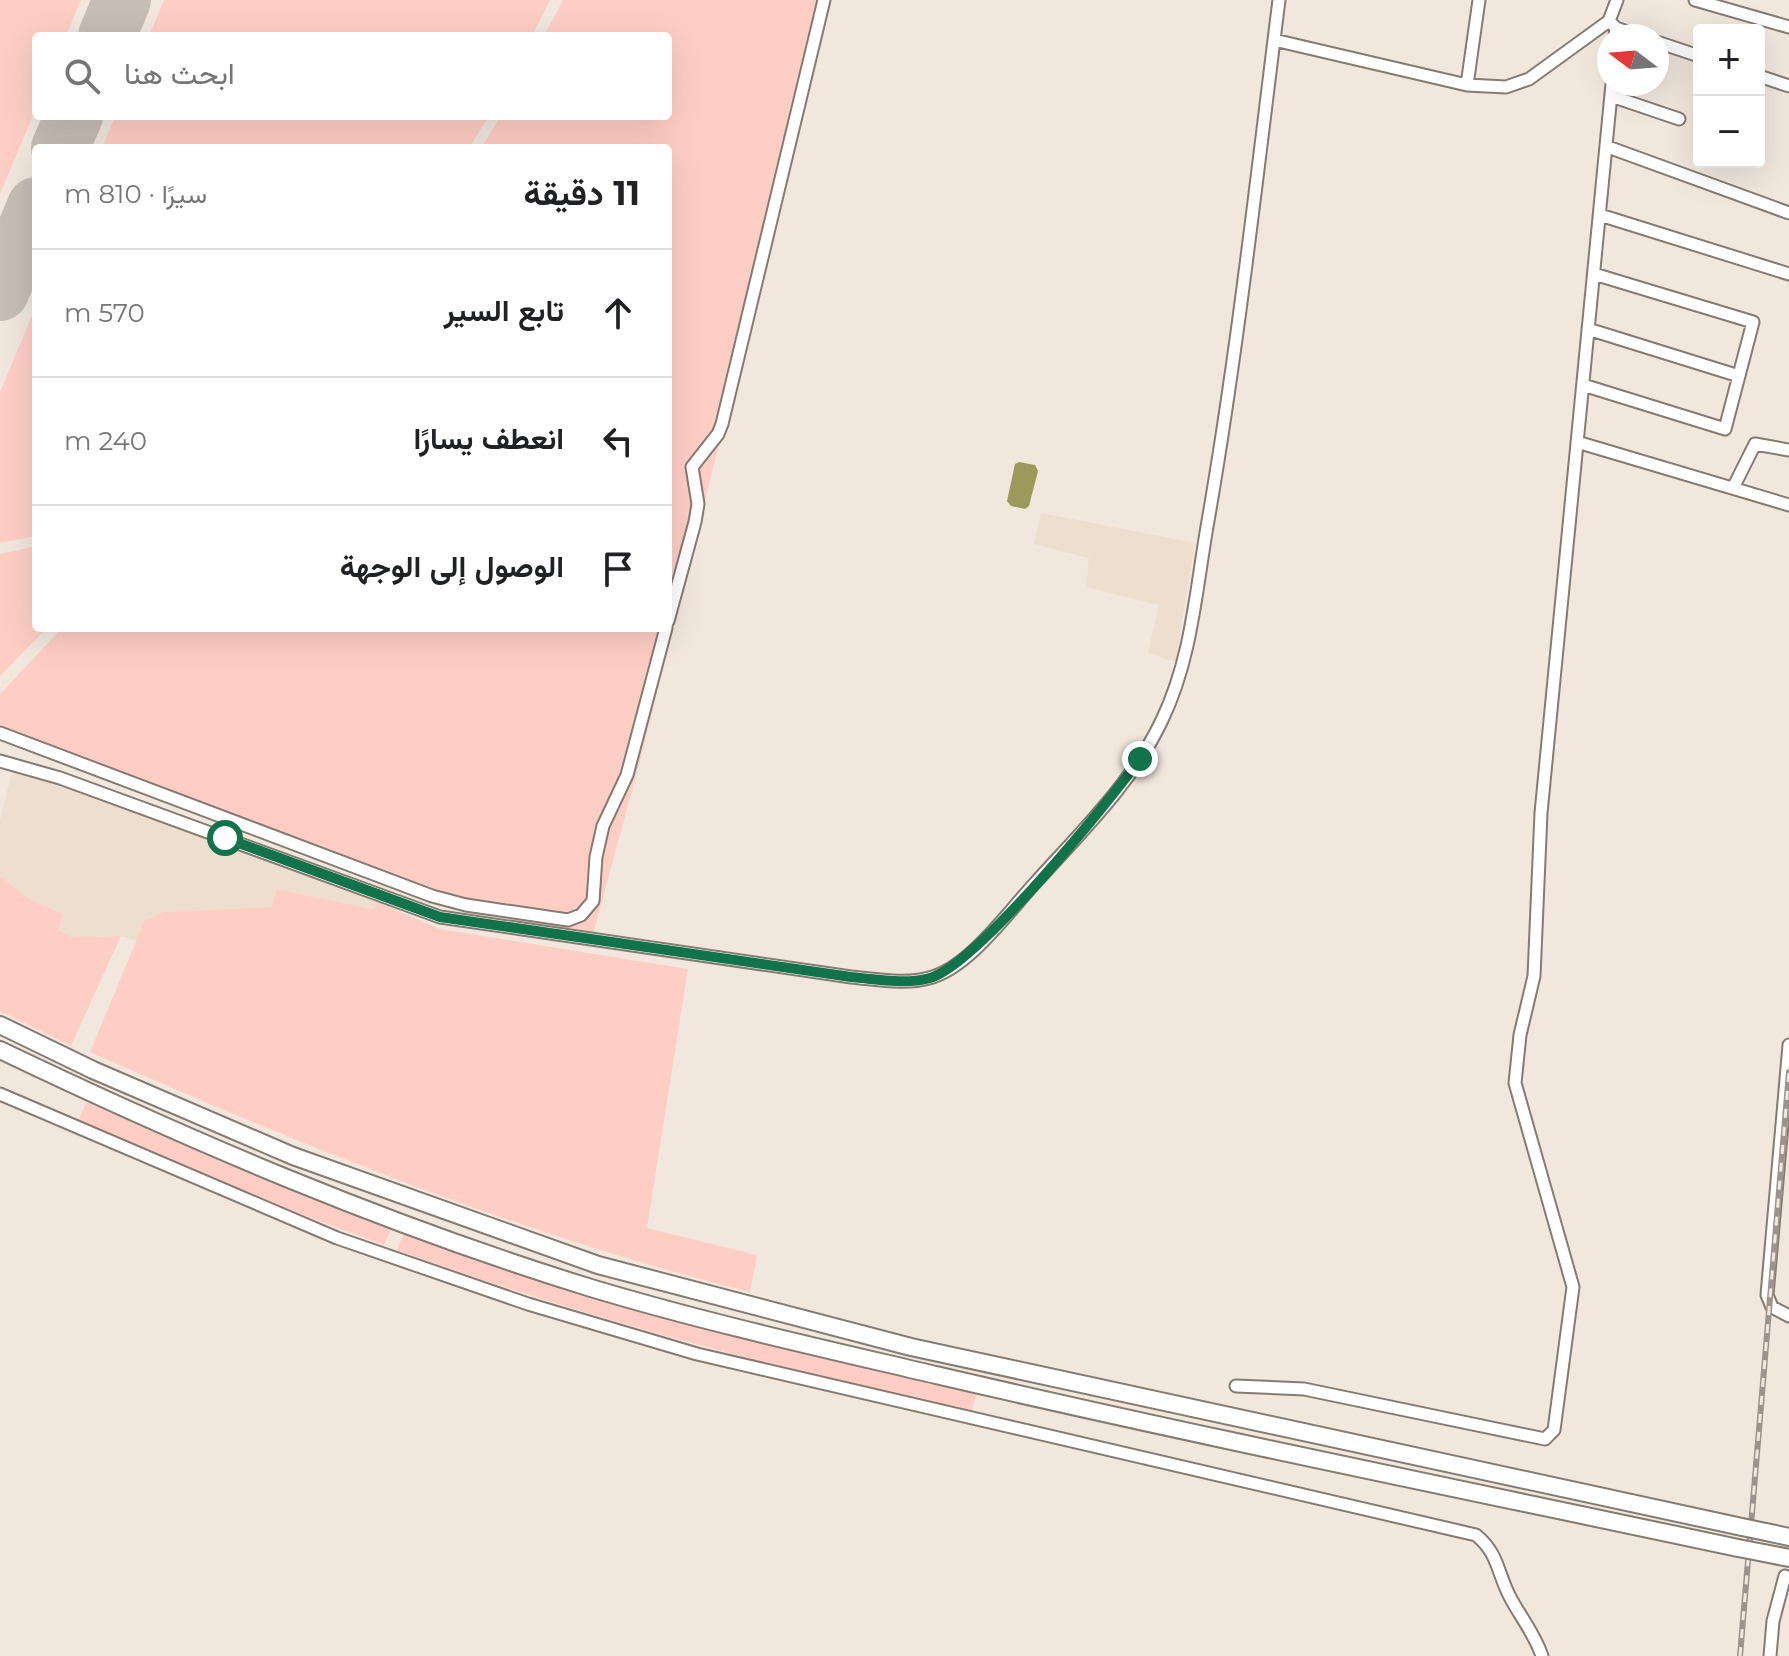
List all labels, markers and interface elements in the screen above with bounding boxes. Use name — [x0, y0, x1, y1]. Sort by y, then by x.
north arrow — [1597, 24, 1669, 96]
map controls — [1693, 24, 1765, 168]
button: + — [1693, 24, 1765, 96]
search box — [32, 32, 672, 120]
icon: search — [60, 54, 104, 98]
text: ابحث هنا — [124, 55, 235, 92]
button: − — [1693, 96, 1765, 168]
text: 11 دقيقة — [524, 172, 640, 214]
text: سيرًا · 810 m — [64, 178, 207, 210]
icon: ahead — [596, 291, 640, 335]
text: تابع السير — [444, 292, 564, 329]
text: 570 m — [64, 297, 145, 329]
icon: left — [596, 419, 640, 463]
text: انعطف يسارًا — [414, 420, 564, 457]
text: 240 m — [64, 425, 147, 457]
icon: arrive — [596, 547, 640, 591]
text: الوصول إلى الوجهة — [340, 548, 564, 585]
route end — [1122, 741, 1158, 777]
route start — [207, 820, 243, 856]

